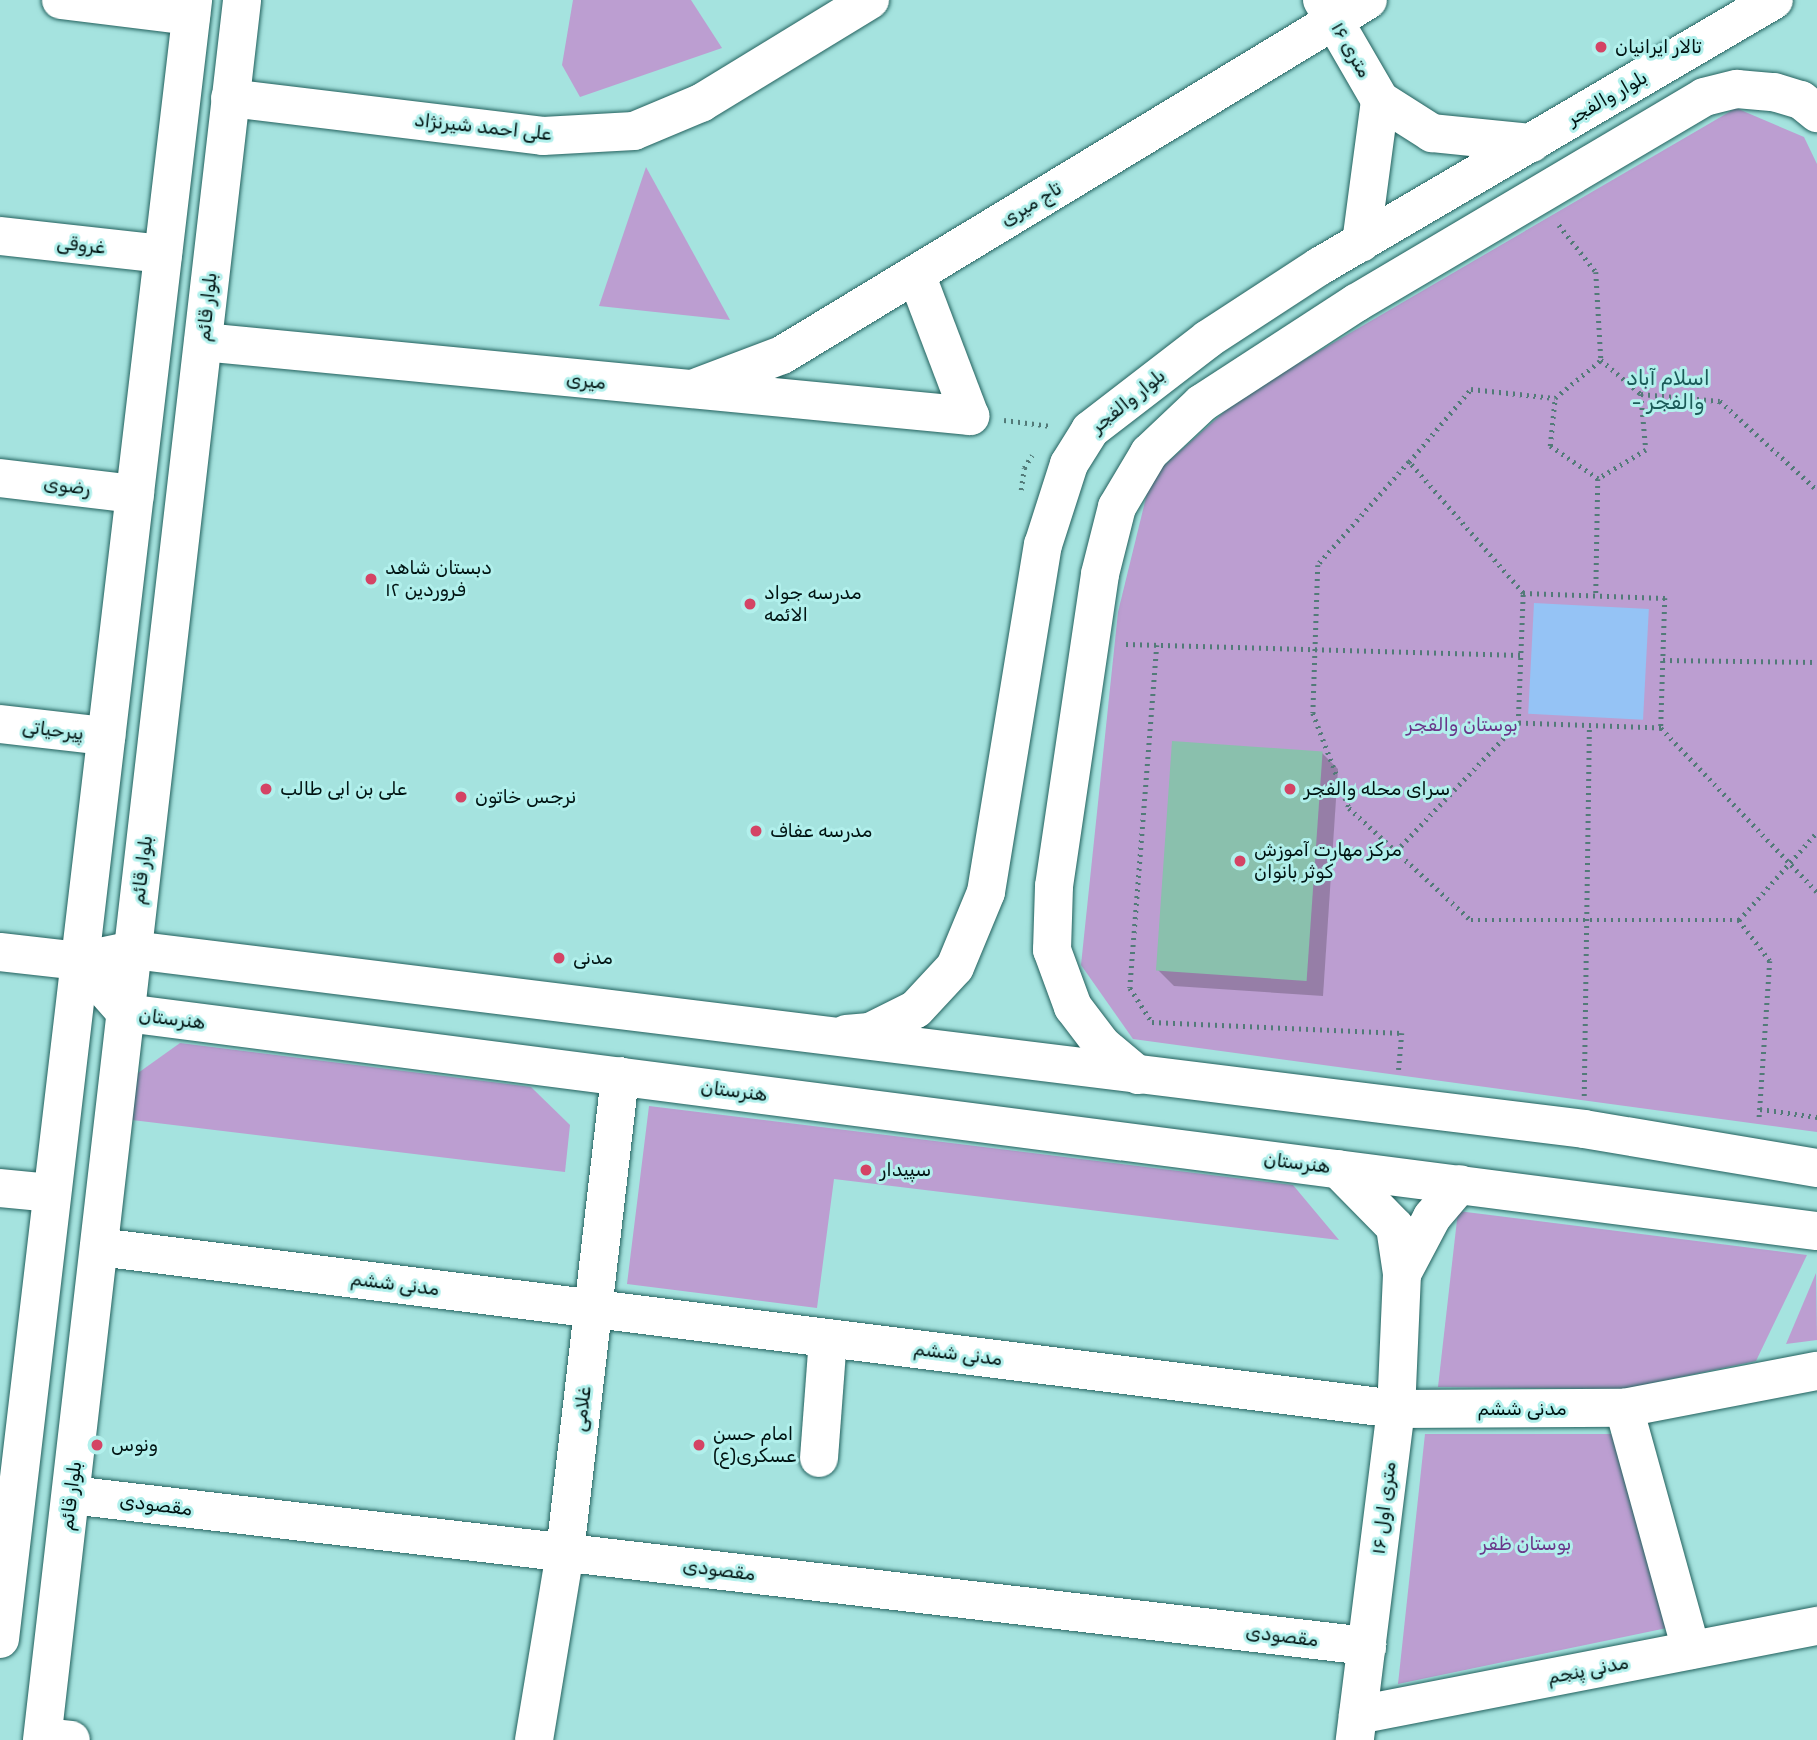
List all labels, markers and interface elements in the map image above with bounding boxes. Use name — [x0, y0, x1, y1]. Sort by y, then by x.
street label: ۱۶ متری — [1326, 18, 1376, 82]
place label: تالار ایرانیان — [1615, 36, 1702, 58]
marker: تالار ایرانیان — [1593, 39, 1609, 55]
street label: بلوار والفجر — [1563, 66, 1651, 130]
street label: علی احمد شیرنژاد — [413, 108, 553, 146]
street label: تاج میری — [996, 177, 1066, 231]
street label: غروقی — [56, 231, 106, 259]
street label: بلوار قائم — [192, 271, 222, 343]
street label: بلوار والفجر — [1086, 364, 1170, 438]
district label: اسلام آباد - والفجر — [1626, 365, 1710, 415]
street label: میری — [565, 368, 607, 394]
street label: رضوی — [42, 472, 92, 500]
place label: دبستان شاهد ۱۲ فروردین — [385, 557, 492, 601]
marker: دبستان شاهد ۱۲ فروردین — [363, 571, 379, 587]
place label: مدرسه جواد الائمه — [764, 582, 862, 626]
marker: مدرسه جواد الائمه — [742, 596, 758, 612]
park label: بوستان والفجر — [1406, 714, 1518, 736]
street label: پیرحیاتی — [21, 715, 85, 745]
place label: علی بن ابی طالب — [280, 778, 407, 800]
place label: سرای محله والفجر — [1304, 778, 1450, 800]
marker: علی بن ابی طالب — [258, 781, 274, 797]
marker: سرای محله والفجر — [1282, 781, 1298, 797]
place label: نرجس خاتون — [475, 786, 576, 808]
marker: نرجس خاتون — [453, 789, 469, 805]
place label: مدرسه عفاف — [770, 820, 872, 842]
marker: مدرسه عفاف — [748, 823, 764, 839]
street label: بلوار قائم — [126, 834, 158, 906]
place label: مرکز مهارت آموزش کوثر بانوان — [1254, 839, 1402, 883]
marker: مرکز مهارت آموزش کوثر بانوان — [1232, 853, 1248, 869]
place label: مدنی — [573, 947, 613, 969]
marker: مدنی — [551, 950, 567, 966]
street label: هنرستان — [137, 1004, 207, 1034]
street label: هنرستان — [699, 1076, 769, 1106]
street label: هنرستان — [1262, 1148, 1332, 1178]
place label: سپیدار — [880, 1159, 931, 1181]
marker: سپیدار — [858, 1162, 874, 1178]
street label: مدنی ششم — [349, 1267, 441, 1301]
street label: مدنی ششم — [912, 1337, 1004, 1371]
street label: غلامی — [568, 1385, 596, 1433]
street label: مدنی ششم — [1477, 1398, 1567, 1420]
place label: امام حسن عسکری(ع) — [713, 1423, 796, 1467]
place label: ونوس — [111, 1434, 158, 1456]
marker: ونوس — [89, 1437, 105, 1453]
marker: امام حسن عسکری(ع) — [691, 1437, 707, 1453]
street label: بلوار قائم — [55, 1460, 87, 1532]
street label: ۱۶ متری اول — [1367, 1460, 1401, 1556]
street label: مقصودی — [118, 1489, 194, 1521]
park label: بوستان ظفر — [1481, 1533, 1571, 1555]
street label: مقصودی — [681, 1554, 757, 1586]
street label: مقصودی — [1244, 1620, 1320, 1652]
street label: مدنی پنجم — [1546, 1651, 1630, 1689]

